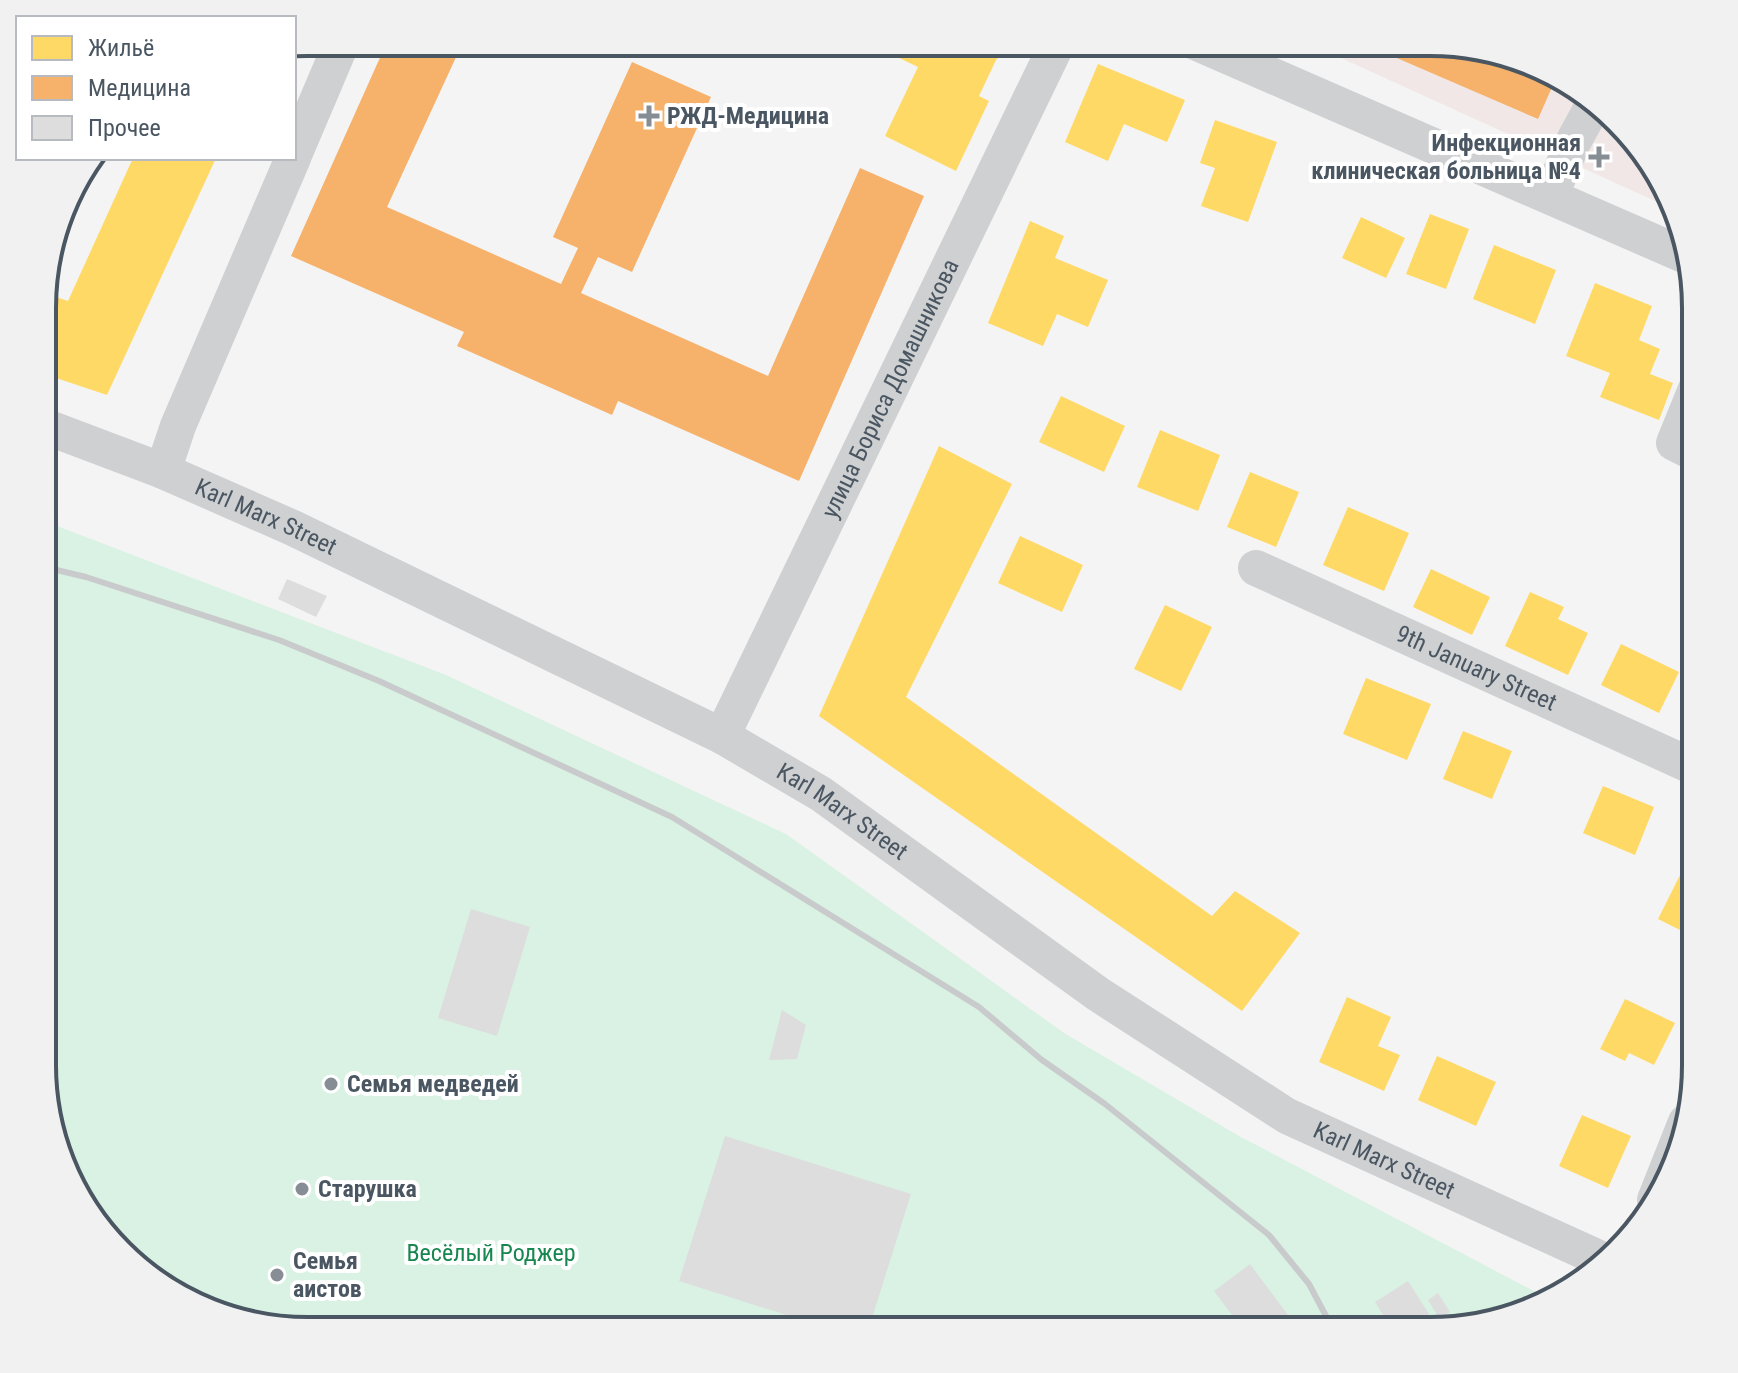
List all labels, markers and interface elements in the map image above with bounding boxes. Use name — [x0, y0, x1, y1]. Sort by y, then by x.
legend — [16, 16, 296, 160]
text: Жильё — [88, 34, 154, 62]
text: Медицина — [88, 74, 191, 102]
place label: РЖД-Медицина — [667, 102, 829, 130]
marker: РЖД-Медицина — [638, 105, 660, 127]
text: Прочее — [88, 114, 161, 142]
place label: Инфекционная клиническая больница №4 — [1311, 129, 1581, 185]
marker: Инфекционная клиническая больница №4 — [1588, 146, 1610, 168]
street label: улица Бориса Домашникова — [816, 255, 965, 523]
street label: Karl Marx Street — [191, 473, 341, 561]
street label: 9th January Street — [1392, 620, 1561, 717]
street label: Karl Marx Street — [772, 757, 913, 866]
place label: Семья медведей — [347, 1070, 519, 1098]
marker: Семья медведей — [322, 1075, 340, 1093]
street label: Karl Marx Street — [1309, 1116, 1459, 1205]
place label: Старушка — [318, 1175, 417, 1203]
marker: Старушка — [293, 1180, 311, 1198]
park label: Весёлый Роджер — [407, 1239, 575, 1267]
place label: Семья аистов — [293, 1247, 362, 1303]
marker: Семья аистов — [268, 1266, 286, 1284]

